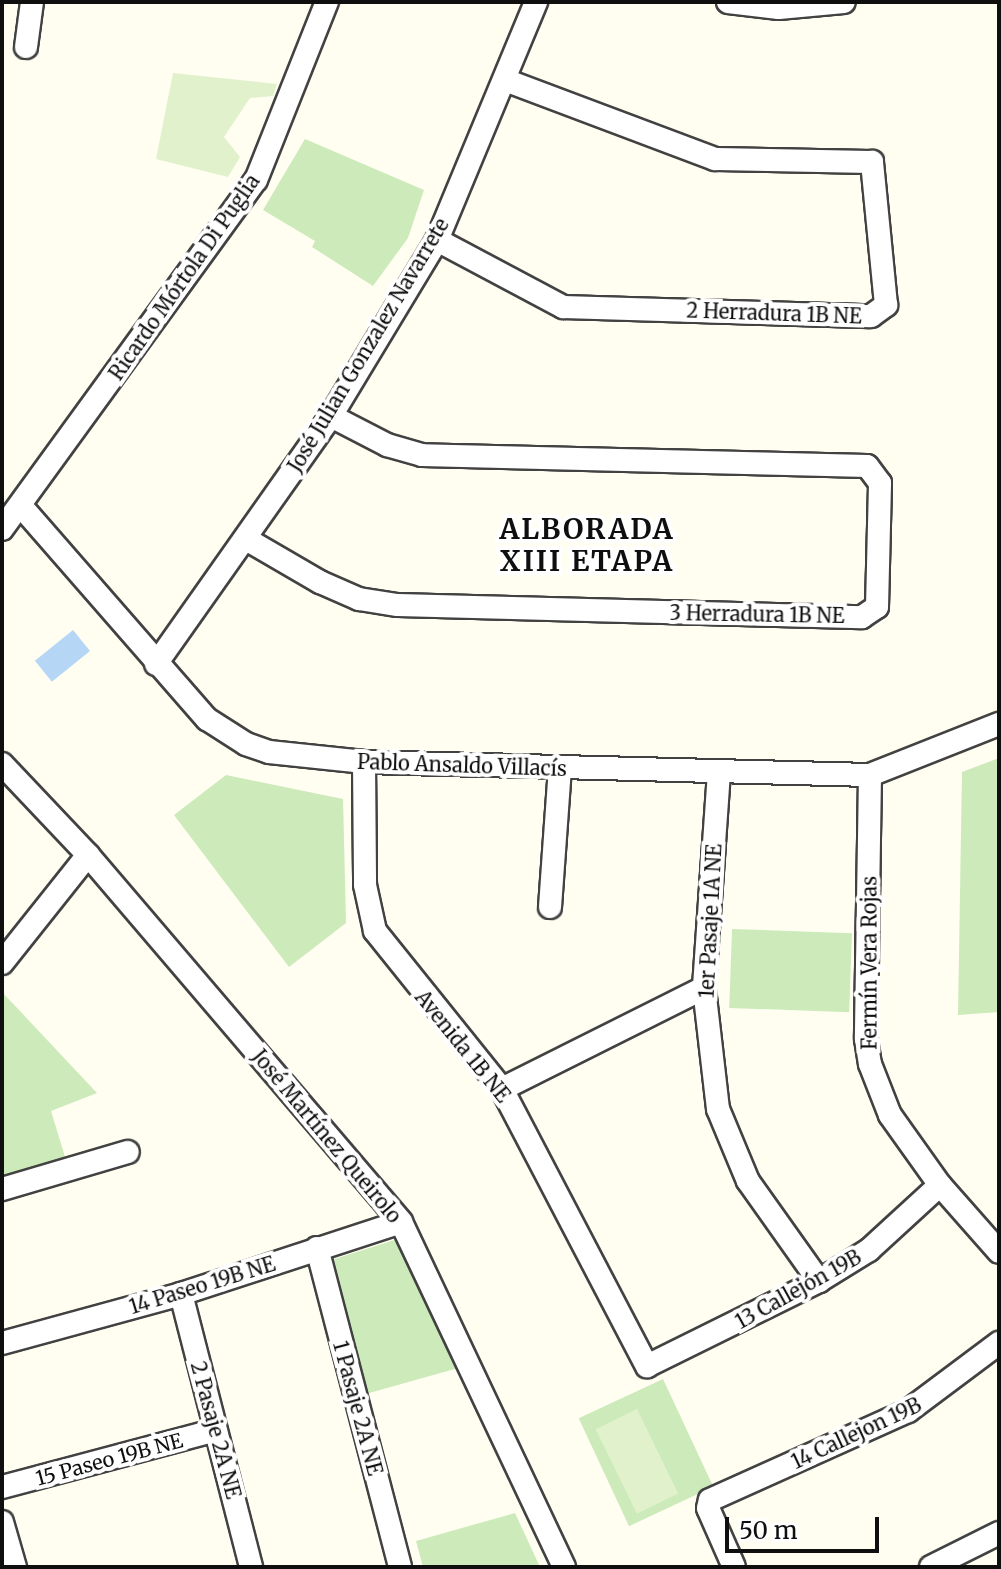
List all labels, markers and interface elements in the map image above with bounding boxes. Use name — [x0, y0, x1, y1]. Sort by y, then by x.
street label: Ricardo Mórtola Di Puglia — [104, 169, 264, 385]
street label: José Julian Gonzalez Navarrete — [283, 214, 453, 476]
street label: 2 Herradura 1B NE — [686, 298, 862, 328]
district label: ALBORADA XIII ETAPA — [499, 512, 675, 578]
street label: 3 Herradura 1B NE — [669, 600, 845, 628]
street label: Pablo Ansaldo Villacís — [357, 749, 567, 781]
street label: 1er Pasaje 1A NE — [694, 843, 726, 999]
street label: Fermín Vera Rojas — [857, 876, 881, 1050]
street label: Avenida 1B NE — [411, 985, 515, 1107]
street label: José Martínez Queirolo — [247, 1044, 407, 1228]
street label: 13 Callejón 19B — [731, 1245, 865, 1333]
street label: 14 Paseo 19B NE — [126, 1251, 278, 1319]
street label: 1 Pasaje 2A NE — [329, 1338, 387, 1478]
street label: 2 Pasaje 2A NE — [186, 1359, 246, 1501]
street label: 14 Callejon 19B — [787, 1392, 925, 1474]
street label: 15 Paseo 19B NE — [33, 1428, 185, 1490]
scale bar — [729, 1501, 883, 1551]
text: 50 m — [739, 1515, 798, 1546]

